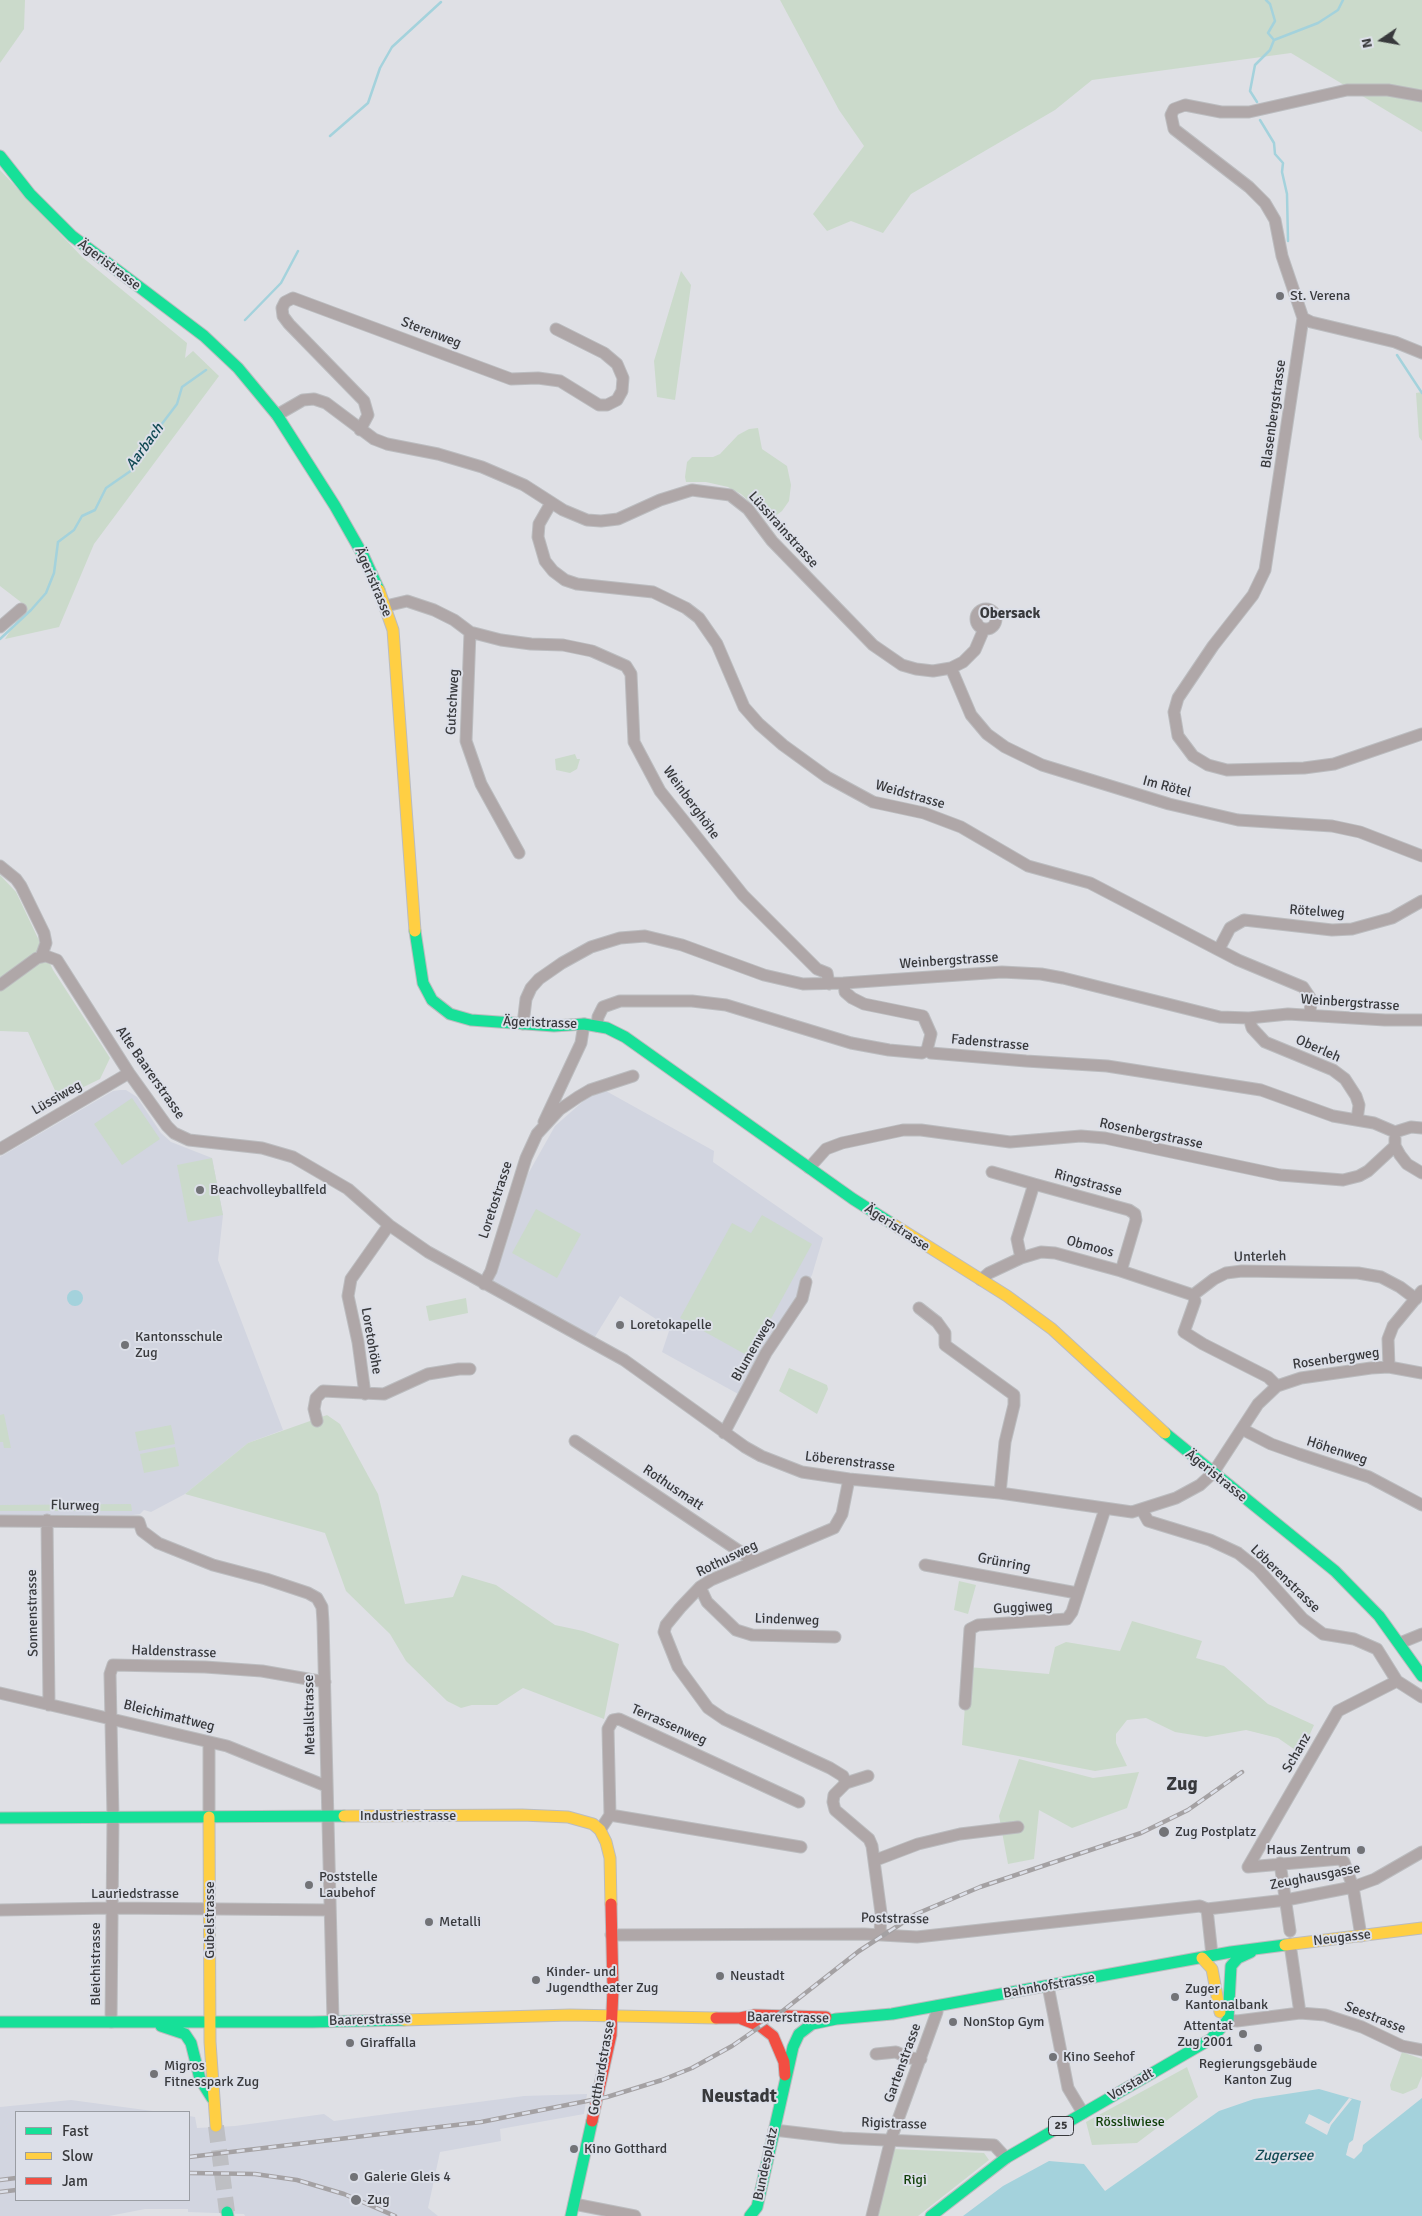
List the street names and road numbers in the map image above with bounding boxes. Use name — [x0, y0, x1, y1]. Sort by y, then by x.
street label: Ägeristrasse — [74, 236, 144, 294]
street label: Sterenweg — [398, 314, 464, 352]
street label: Blasenbergstrasse — [1258, 359, 1290, 469]
street label: Lüssirainstrasse — [744, 488, 822, 572]
street label: Ägeristrasse — [351, 544, 395, 620]
street label: Gutschweg — [443, 669, 463, 735]
street label: Weinberghöhe — [659, 763, 723, 843]
street label: Im Rötel — [1141, 772, 1193, 802]
street label: Weidstrasse — [873, 777, 947, 813]
street label: Rötelweg — [1289, 902, 1345, 922]
street label: Weinbergstrasse — [899, 949, 999, 973]
street label: Weinbergstrasse — [1300, 991, 1400, 1015]
street label: Ägeristrasse — [502, 1013, 578, 1033]
street label: Alte Baarerstrasse — [112, 1023, 188, 1123]
street label: Fadenstrasse — [950, 1031, 1030, 1055]
street label: Oberleh — [1293, 1032, 1343, 1066]
street label: Lüssiweg — [29, 1077, 85, 1119]
street label: Rosenbergstrasse — [1098, 1115, 1204, 1153]
street label: Loretostrasse — [476, 1159, 516, 1241]
street label: Ringstrasse — [1052, 1166, 1124, 1200]
street label: Ägeristrasse — [861, 1201, 933, 1255]
street label: Obmoos — [1064, 1233, 1116, 1261]
street label: Unterleh — [1234, 1248, 1286, 1266]
street label: Loretohöhe — [357, 1306, 385, 1376]
street label: Blumenweg — [728, 1315, 778, 1385]
street label: Rosenbergweg — [1292, 1345, 1380, 1373]
street label: Höhenweg — [1304, 1433, 1370, 1469]
street label: Ägeristrasse — [1182, 1446, 1250, 1506]
street label: Löberenstrasse — [804, 1448, 896, 1476]
street label: Rothusmatt — [639, 1462, 707, 1514]
street label: Flurweg — [51, 1497, 99, 1515]
street label: Rothusweg — [694, 1537, 760, 1581]
street label: Löberenstrasse — [1247, 1541, 1323, 1617]
street label: Grünring — [976, 1550, 1032, 1576]
street label: Sonnenstrasse — [24, 1569, 42, 1657]
street label: Guggiweg — [993, 1598, 1053, 1618]
street label: Lindenweg — [754, 1610, 820, 1630]
street label: Haldenstrasse — [131, 1642, 217, 1662]
street label: Metallstrasse — [301, 1674, 319, 1756]
street label: Bleichimattweg — [122, 1697, 216, 1735]
street label: Terrassenweg — [629, 1701, 709, 1749]
street label: Schanz — [1279, 1730, 1315, 1776]
street label: Industriestrasse — [360, 1808, 456, 1824]
street label: Zeughausgasse — [1268, 1860, 1362, 1894]
street label: Gubelstrasse — [202, 1881, 218, 1959]
street label: Lauriedstrasse — [91, 1886, 179, 1902]
street label: Poststrasse — [861, 1910, 929, 1928]
street label: Bleichistrasse — [88, 1922, 104, 2006]
street label: Neugasse — [1312, 1926, 1372, 1950]
street label: Bahnhofstrasse — [1002, 1970, 1096, 2002]
street label: Seestrasse — [1342, 1998, 1408, 2038]
street label: Baarerstrasse — [747, 2009, 829, 2027]
street label: Baarerstrasse — [329, 2010, 411, 2030]
street label: Gotthardstrasse — [585, 2019, 619, 2117]
street label: Gartenstrasse — [881, 2021, 925, 2105]
street label: Vorstadt — [1105, 2065, 1157, 2105]
street label: Rigistrasse — [861, 2114, 927, 2134]
road number: 25 — [1048, 2116, 1074, 2136]
street label: Bundesplatz — [750, 2126, 782, 2202]

